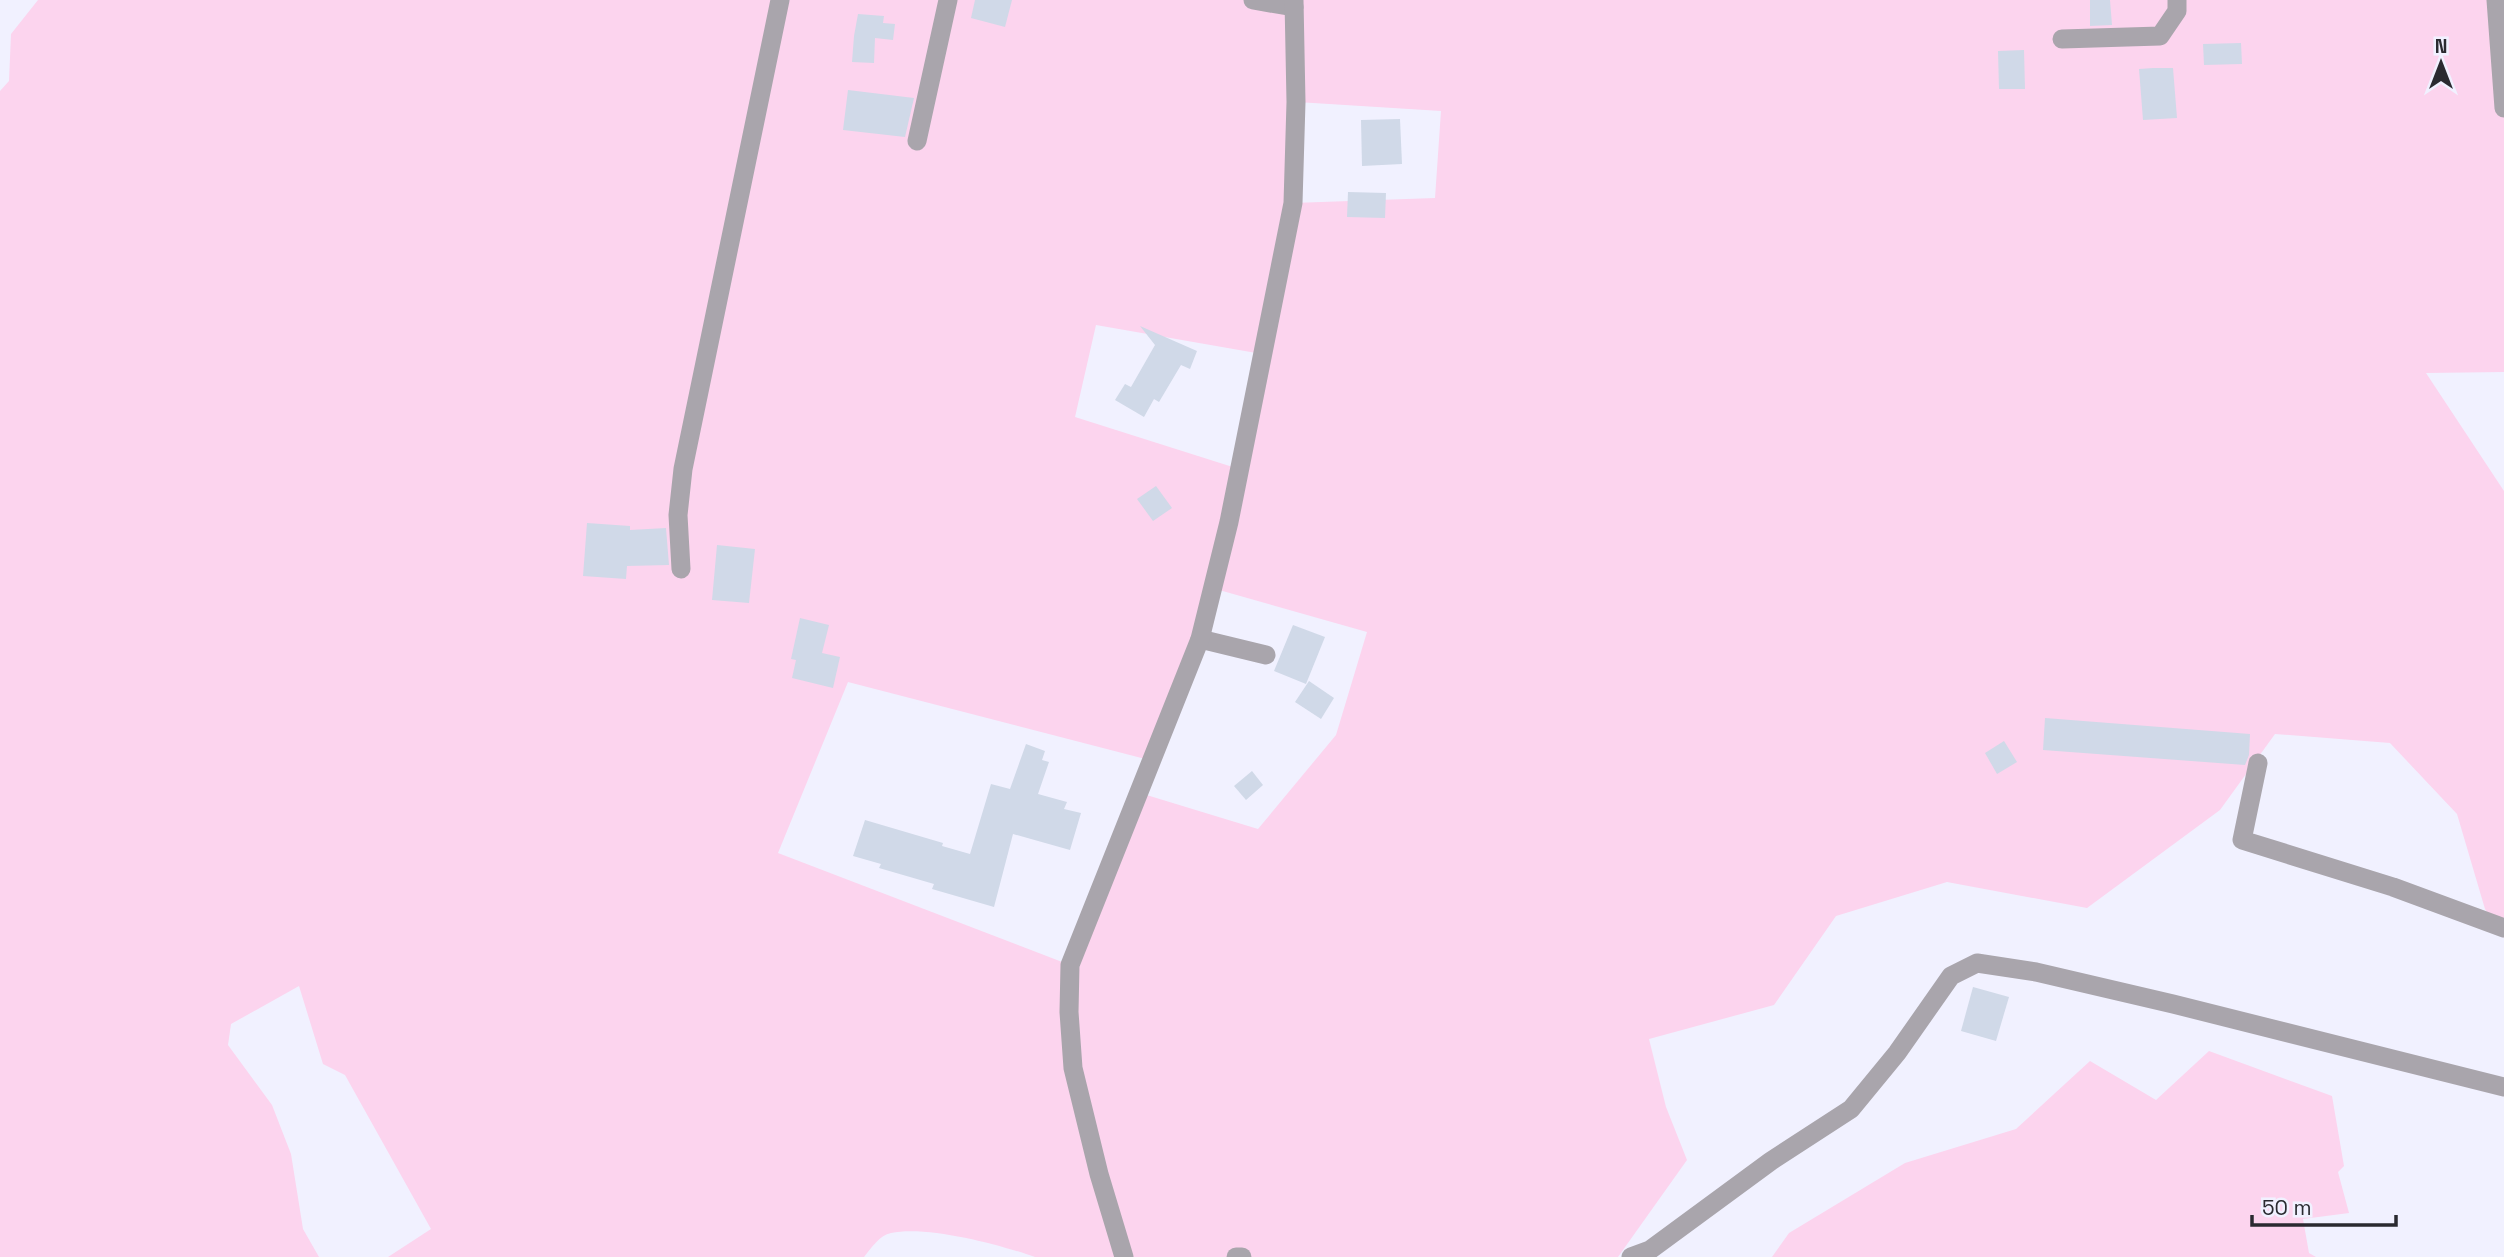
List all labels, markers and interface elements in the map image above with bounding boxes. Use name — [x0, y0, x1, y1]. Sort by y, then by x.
north arrow — [2406, 28, 2476, 98]
text: N — [2435, 34, 2447, 59]
scale bar — [2252, 1184, 2396, 1228]
text: 50 m — [2262, 1194, 2312, 1221]

